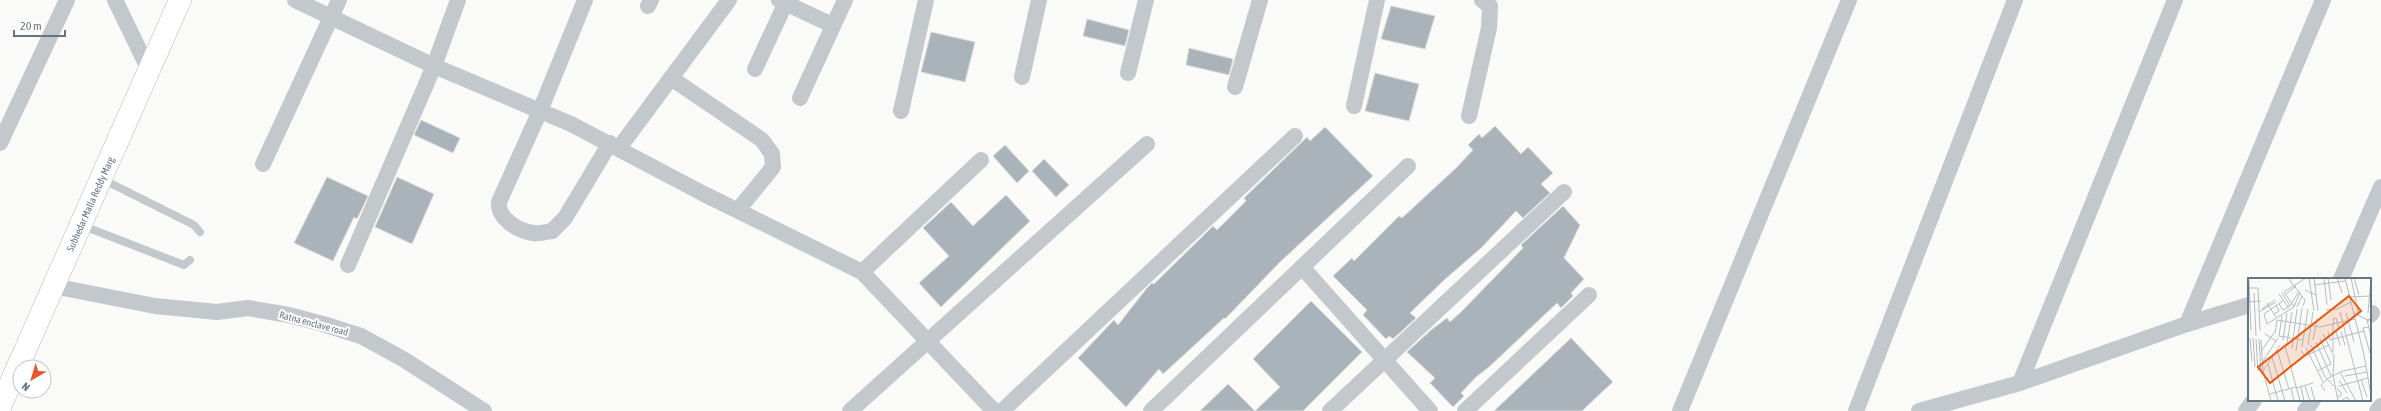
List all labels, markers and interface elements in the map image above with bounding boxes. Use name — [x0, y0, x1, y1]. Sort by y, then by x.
scale bar — [14, 12, 65, 38]
text: 20 m — [20, 19, 42, 33]
street label: Subhedar Malla Reddy Marg — [65, 155, 117, 253]
inset map — [2248, 278, 2371, 401]
street label: Ratna enclave road — [278, 309, 350, 338]
north arrow — [12, 359, 52, 399]
text: N — [20, 380, 32, 394]

